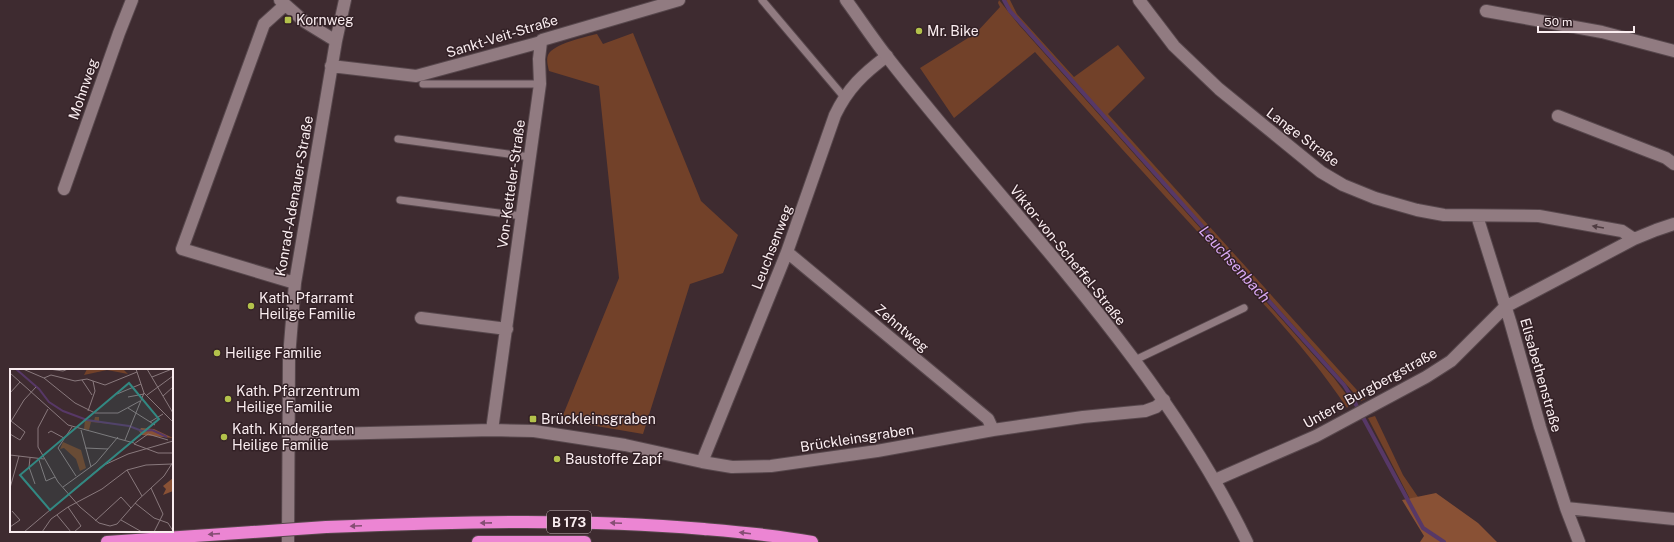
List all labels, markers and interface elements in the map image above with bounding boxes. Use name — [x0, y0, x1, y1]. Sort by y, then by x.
scale bar — [1538, 8, 1634, 34]
street label: Sankt-Veit-Straße — [444, 11, 560, 61]
place label: Kornweg — [296, 12, 354, 28]
marker: Kornweg — [283, 15, 293, 25]
text: 50 m — [1544, 15, 1572, 29]
place label: Mr. Bike — [927, 23, 979, 39]
marker: Mr. Bike — [914, 26, 924, 36]
street label: Mohnweg — [65, 56, 101, 122]
street label: Lange Straße — [1263, 104, 1343, 170]
street label: Konrad-Adenauer-Straße — [272, 114, 316, 278]
street label: Von-Ketteler-Straße — [494, 118, 528, 250]
street label: Viktor-von-Scheffel-Straße — [1007, 182, 1129, 328]
street label: Leuchsenweg — [748, 202, 796, 292]
water label: Leuchsenbach — [1196, 222, 1274, 306]
one-way arrow — [1592, 223, 1604, 229]
place label: Kath. Pfarramt Heilige Familie — [259, 290, 356, 322]
marker: Kath. Pfarramt Heilige Familie — [246, 301, 256, 311]
street label: Zehntweg — [872, 301, 932, 355]
street label: Elisabethenstraße — [1517, 316, 1565, 434]
place label: Heilige Familie — [225, 345, 322, 361]
street label: Untere Burgbergstraße — [1300, 345, 1440, 431]
marker: Heilige Familie — [212, 348, 222, 358]
inset map — [10, 369, 173, 532]
place label: Kath. Pfarrzentrum Heilige Familie — [236, 383, 360, 415]
marker: Kath. Pfarrzentrum Heilige Familie — [223, 394, 233, 404]
place label: Brückleinsgraben — [541, 411, 656, 427]
marker: Brückleinsgraben — [528, 414, 538, 424]
place label: Kath. Kindergarten Heilige Familie — [232, 421, 354, 453]
street label: Brückleinsgraben — [799, 421, 915, 455]
marker: Kath. Kindergarten Heilige Familie — [219, 432, 229, 442]
place label: Baustoffe Zapf — [565, 451, 663, 467]
marker: Baustoffe Zapf — [552, 454, 562, 464]
road number: B 173 — [547, 511, 591, 533]
one-way arrow — [480, 519, 492, 526]
one-way arrow — [610, 520, 622, 527]
one-way arrow — [349, 523, 362, 529]
one-way arrow — [739, 530, 751, 536]
one-way arrow — [208, 531, 220, 538]

